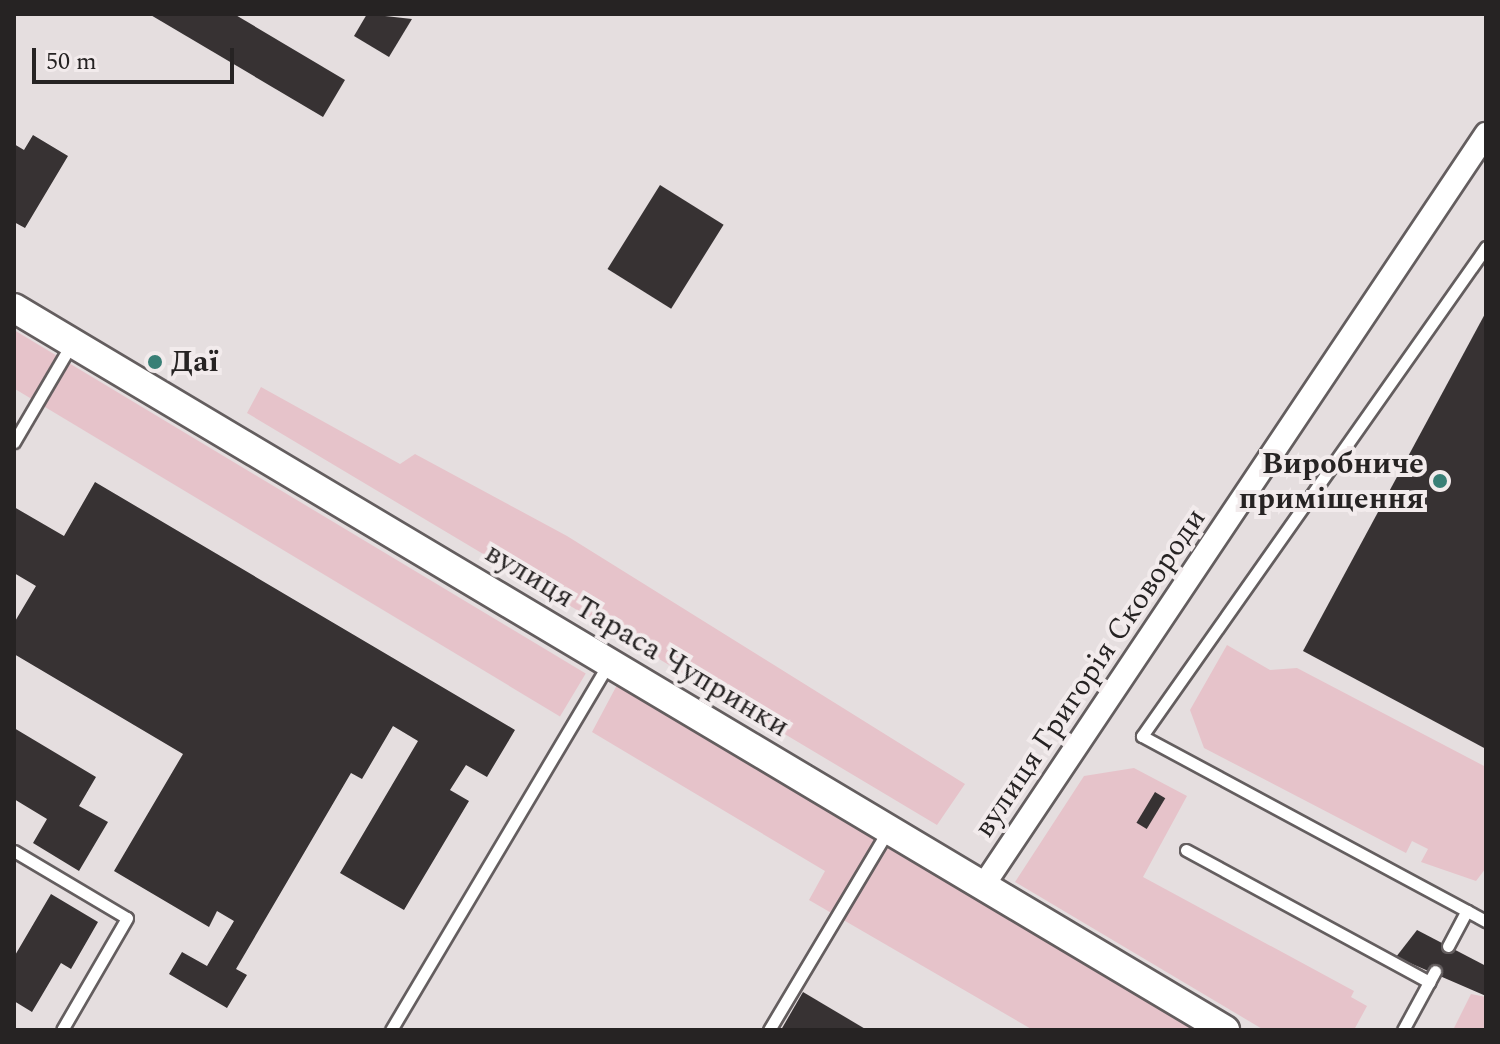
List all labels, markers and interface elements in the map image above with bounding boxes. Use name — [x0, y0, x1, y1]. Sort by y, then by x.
scale bar — [36, 32, 238, 82]
text: 50 m — [46, 44, 97, 80]
place label: Даї — [171, 344, 219, 380]
marker: Даї — [146, 353, 164, 371]
place label: Виробниче приміщення — [1239, 446, 1424, 516]
marker: Виробниче приміщення — [1431, 472, 1449, 490]
street label: вулиця Григорія Сковороди — [966, 502, 1214, 844]
street label: вулиця Тараса Чупринки — [478, 535, 796, 745]

